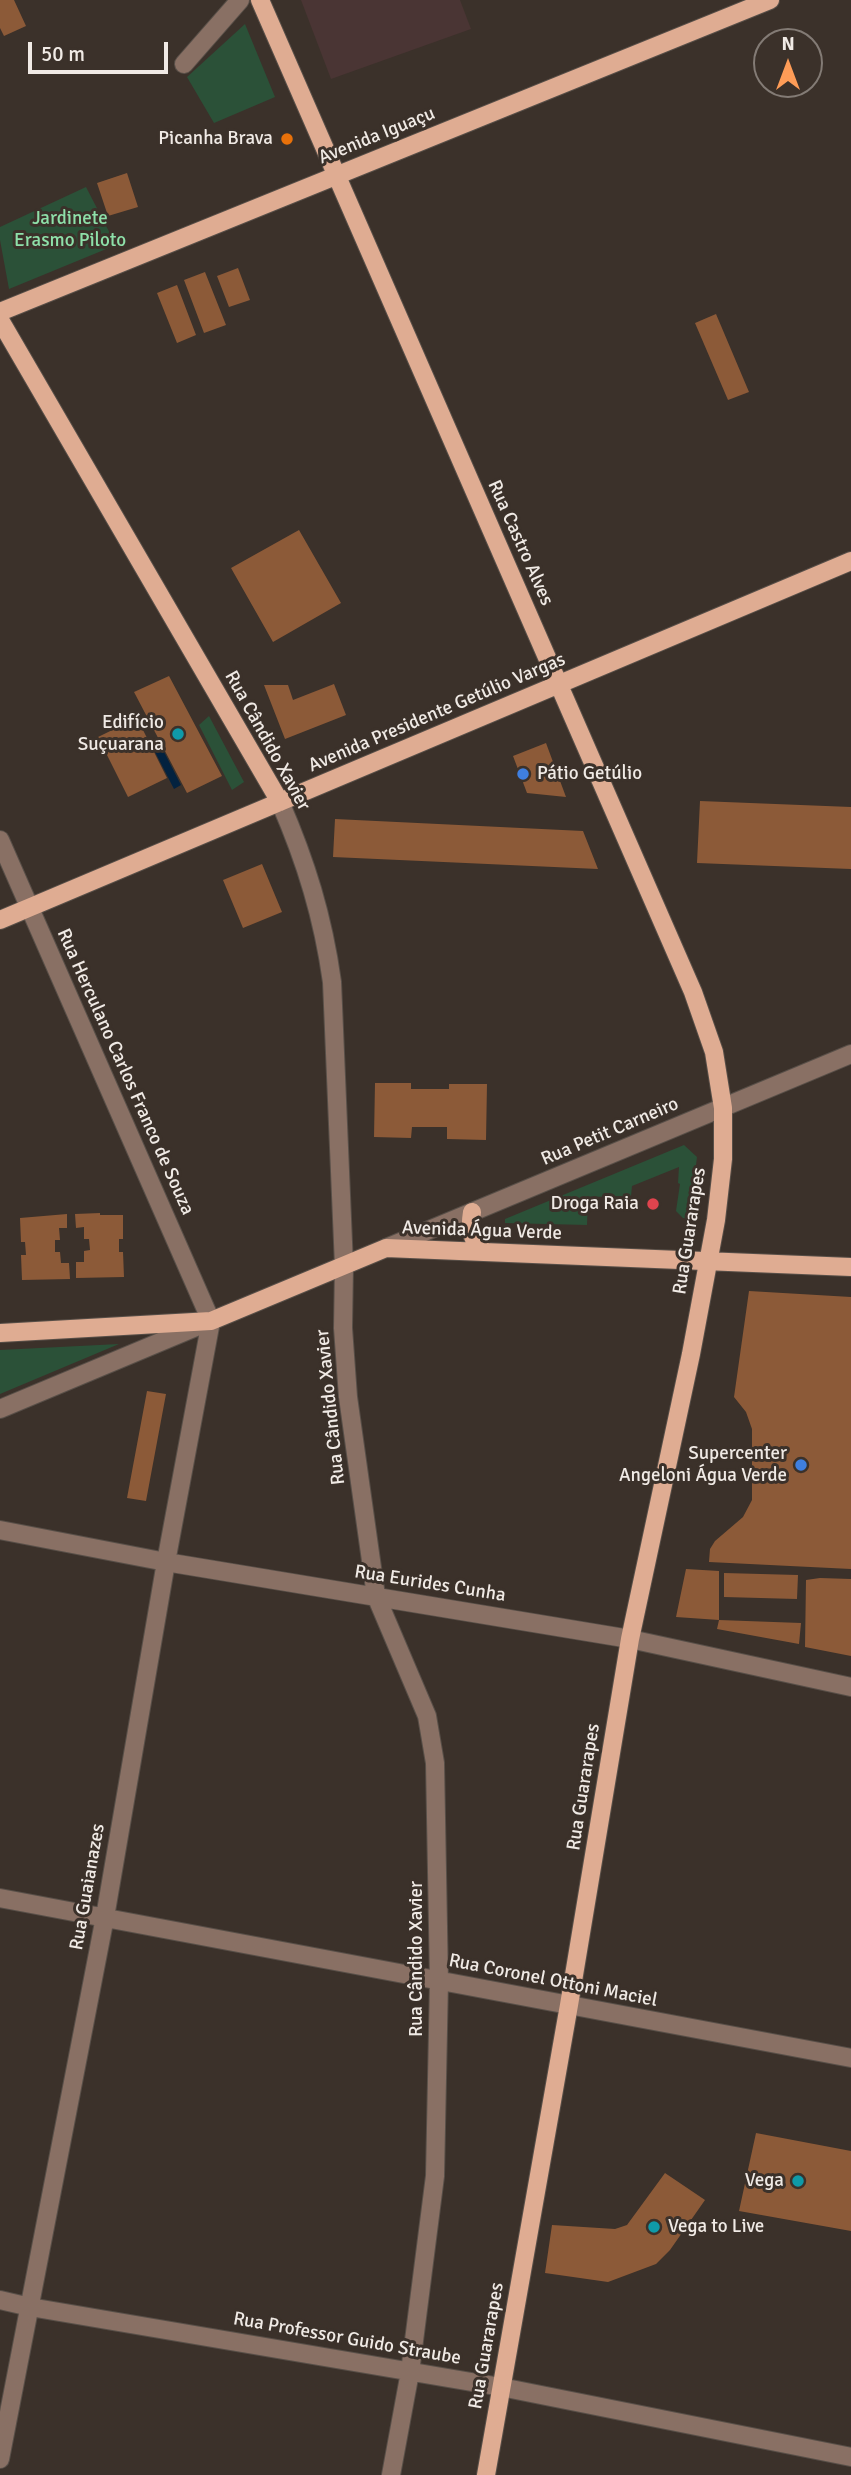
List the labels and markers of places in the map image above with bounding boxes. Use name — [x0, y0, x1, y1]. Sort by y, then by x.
place label: Picanha Brava — [158, 128, 273, 150]
marker: Picanha Brava — [279, 131, 295, 147]
place label: Edifício Suçuarana — [78, 712, 164, 756]
marker: Edifício Suçuarana — [170, 726, 186, 742]
place label: Pátio Getúlio — [537, 763, 642, 785]
marker: Pátio Getúlio — [515, 766, 531, 782]
place label: Droga Raia — [551, 1193, 639, 1215]
marker: Droga Raia — [645, 1196, 661, 1212]
place label: Supercenter Angeloni Água Verde — [619, 1443, 787, 1487]
marker: Supercenter Angeloni Água Verde — [793, 1457, 809, 1473]
place label: Vega — [745, 2170, 784, 2192]
marker: Vega — [790, 2173, 806, 2189]
place label: Vega to Live — [668, 2216, 764, 2238]
marker: Vega to Live — [646, 2219, 662, 2235]

